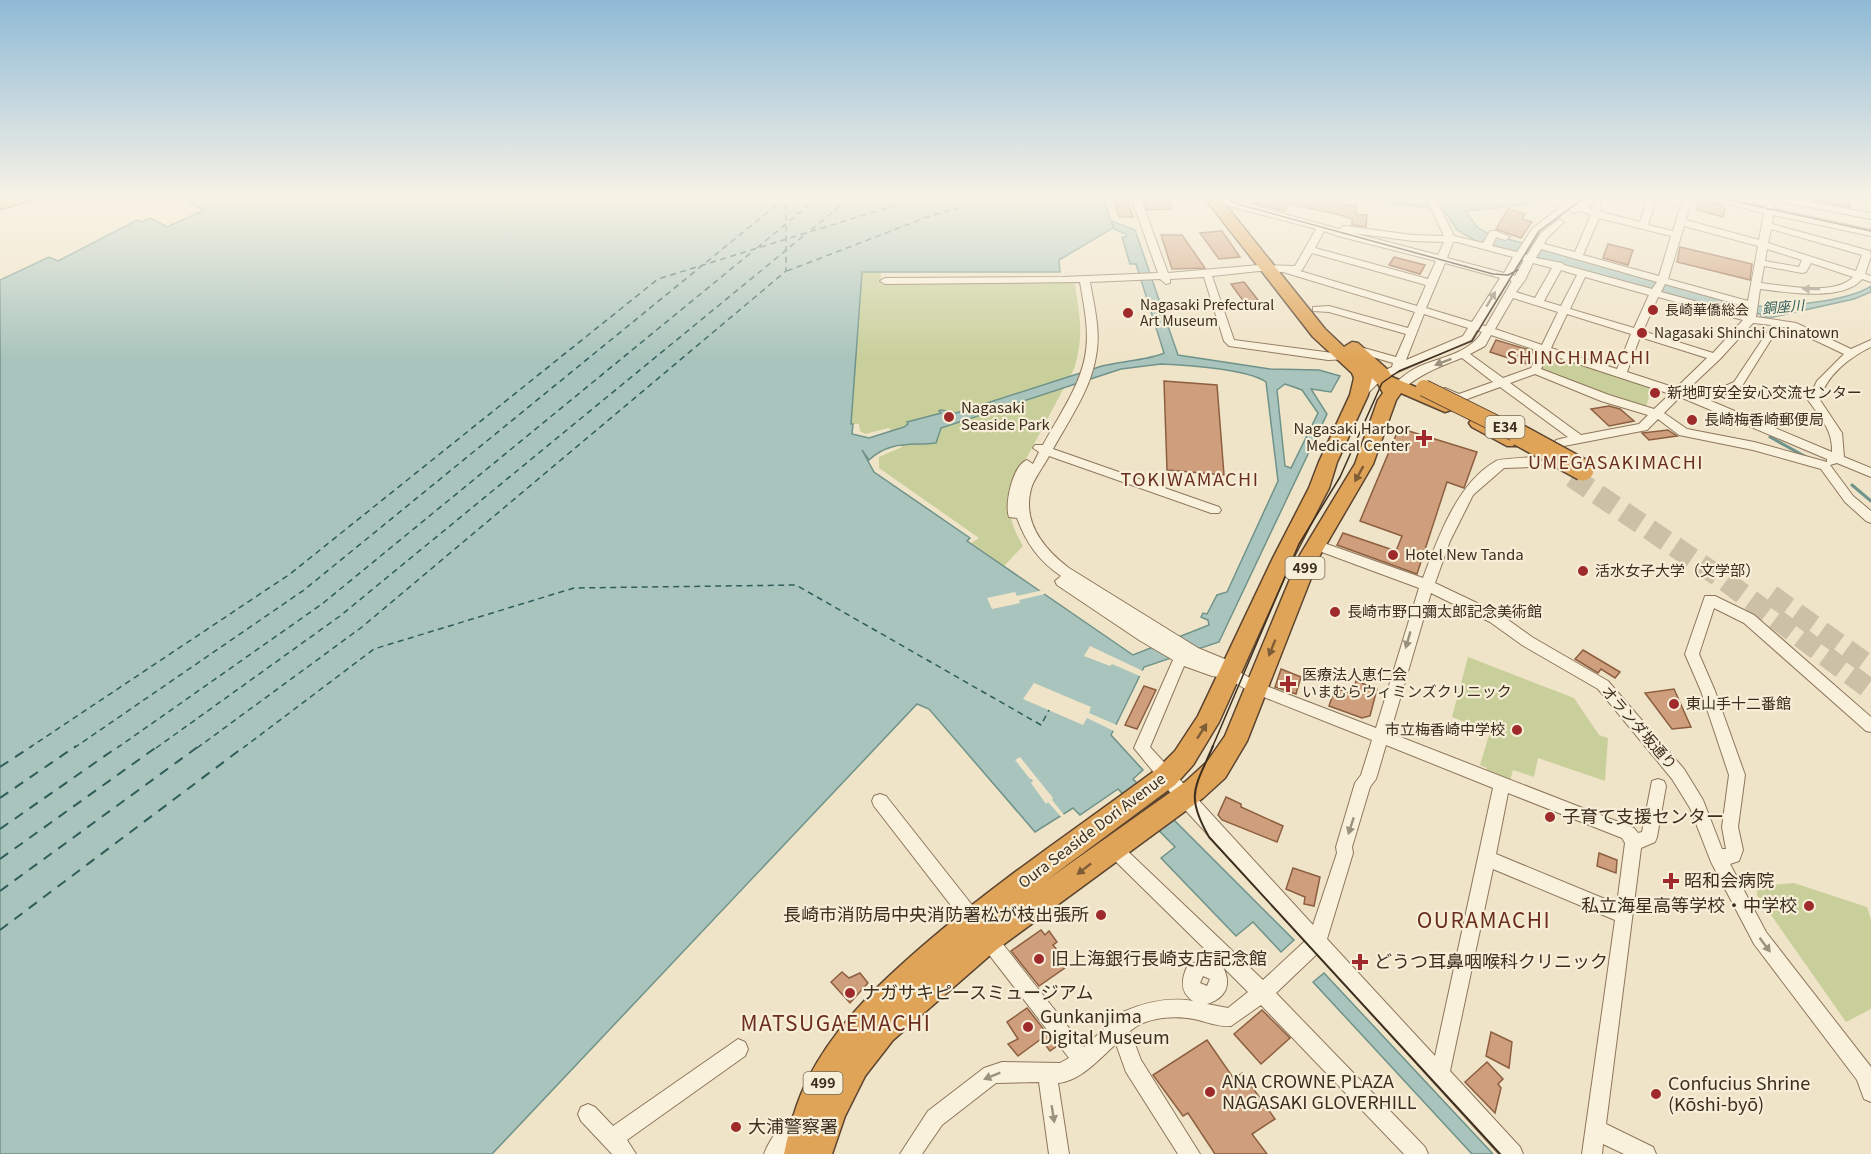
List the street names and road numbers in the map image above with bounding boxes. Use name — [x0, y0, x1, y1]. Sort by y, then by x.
road number: E34 — [1486, 416, 1524, 438]
road number: 499 — [1286, 557, 1324, 579]
street label: オランダ坂通り — [1598, 680, 1683, 774]
street label: Oura Seaside Dori Avenue — [1013, 767, 1169, 892]
road number: 499 — [804, 1072, 842, 1094]

